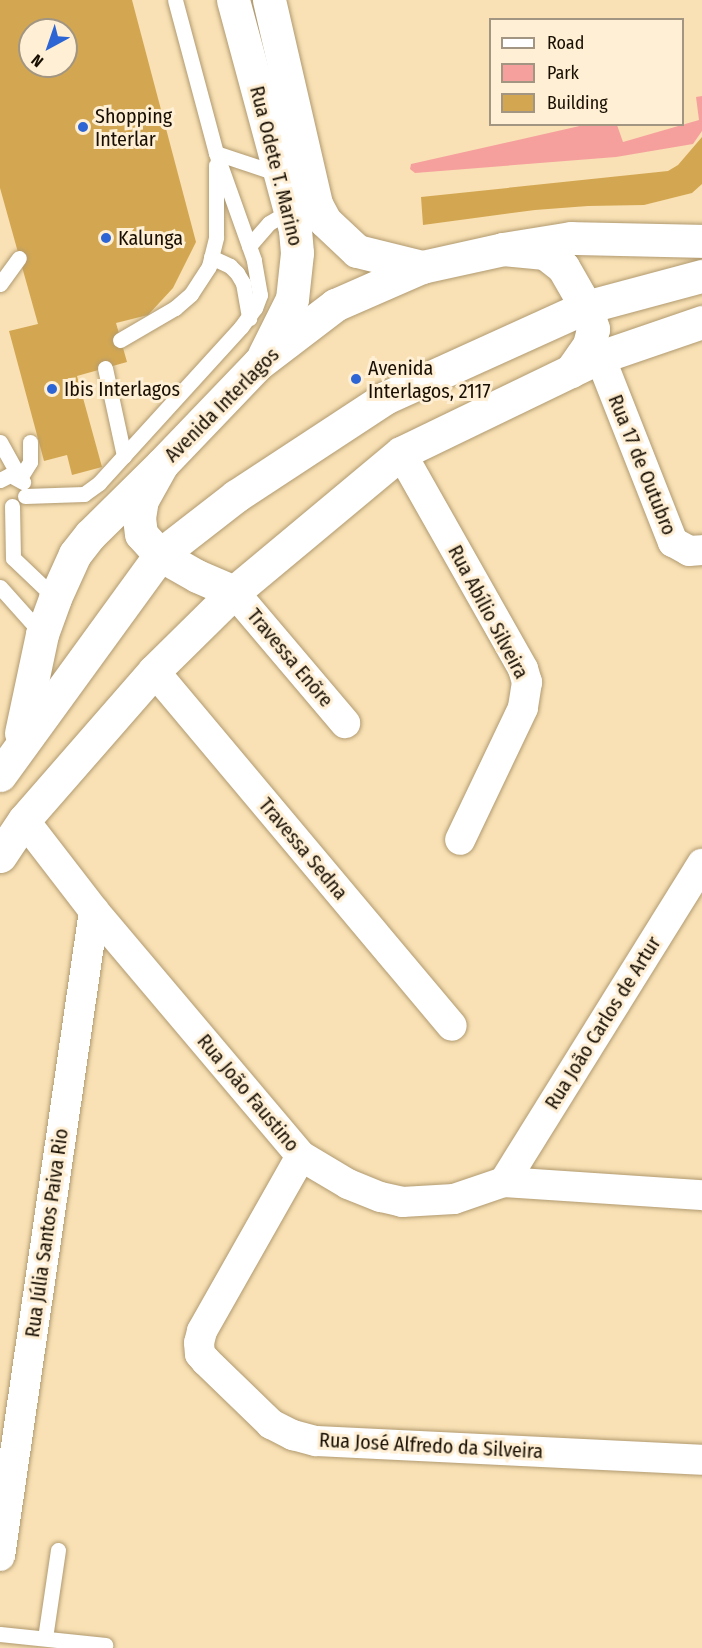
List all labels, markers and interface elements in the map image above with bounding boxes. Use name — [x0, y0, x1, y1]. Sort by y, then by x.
north arrow — [18, 18, 78, 78]
legend — [489, 18, 684, 126]
text: Road — [547, 32, 584, 54]
text: N — [28, 50, 47, 71]
text: Park — [547, 62, 579, 84]
street label: Rua Odete T. Marino — [245, 84, 307, 248]
text: Building — [547, 92, 608, 114]
place label: Shopping Interlar — [95, 104, 172, 151]
marker: Shopping Interlar — [76, 120, 90, 134]
place label: Kalunga — [118, 226, 183, 250]
marker: Kalunga — [99, 231, 113, 245]
street label: Avenida Interlagos — [160, 343, 284, 467]
place label: Avenida Interlagos, 2117 — [368, 356, 490, 403]
marker: Avenida Interlagos, 2117 — [349, 372, 363, 386]
place label: Ibis Interlagos — [64, 377, 180, 401]
marker: Ibis Interlagos — [45, 382, 59, 396]
street label: Rua 17 de Outubro — [603, 391, 681, 539]
street label: Rua Abílio Silveira — [443, 541, 533, 683]
street label: Travessa Enõre — [242, 604, 338, 712]
street label: Travessa Sedna — [254, 793, 352, 905]
street label: Rua João Carlos de Artur — [540, 932, 666, 1114]
street label: Rua João Faustino — [192, 1029, 304, 1157]
street label: Rua Júlia Santos Paiva Rio — [20, 1127, 74, 1339]
street label: Rua José Alfredo da Silveira — [318, 1428, 544, 1464]

